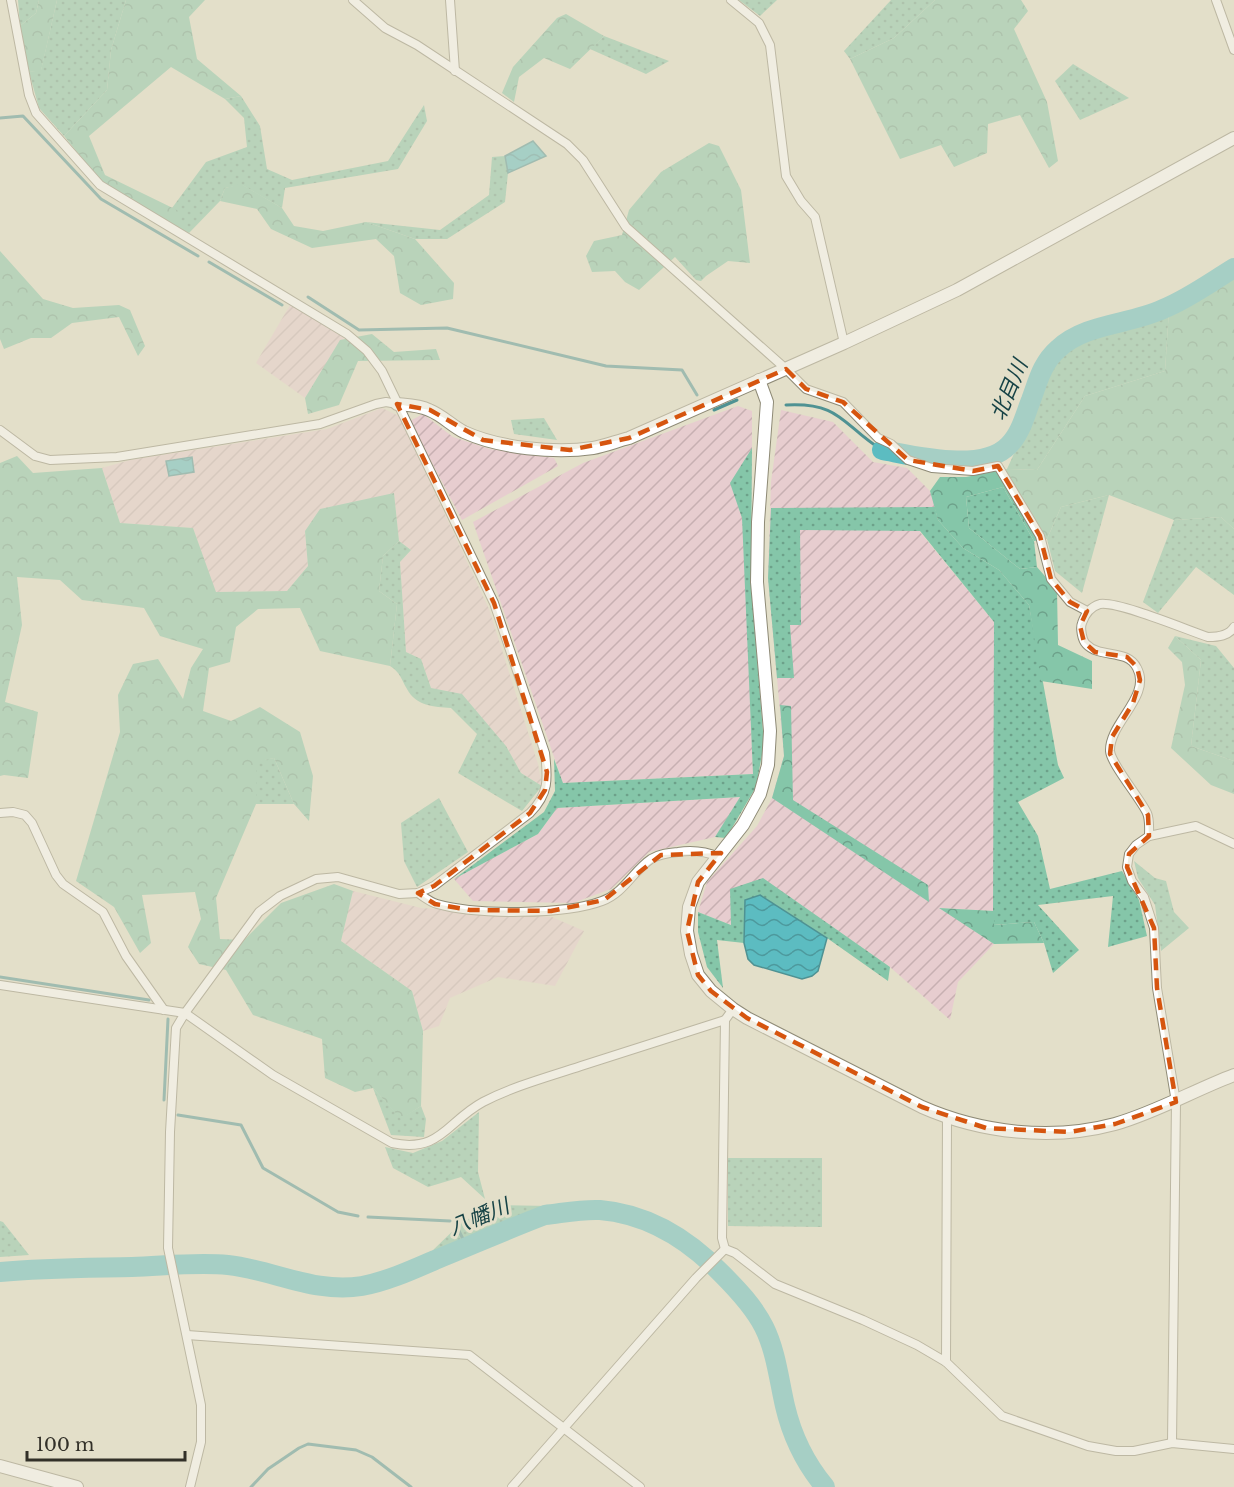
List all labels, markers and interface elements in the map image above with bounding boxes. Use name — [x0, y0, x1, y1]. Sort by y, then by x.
water label: 北目川 — [985, 354, 1034, 424]
water label: 八幡川 — [445, 1192, 515, 1241]
scale bar — [27, 1424, 184, 1462]
text: 100 m — [36, 1434, 94, 1456]

